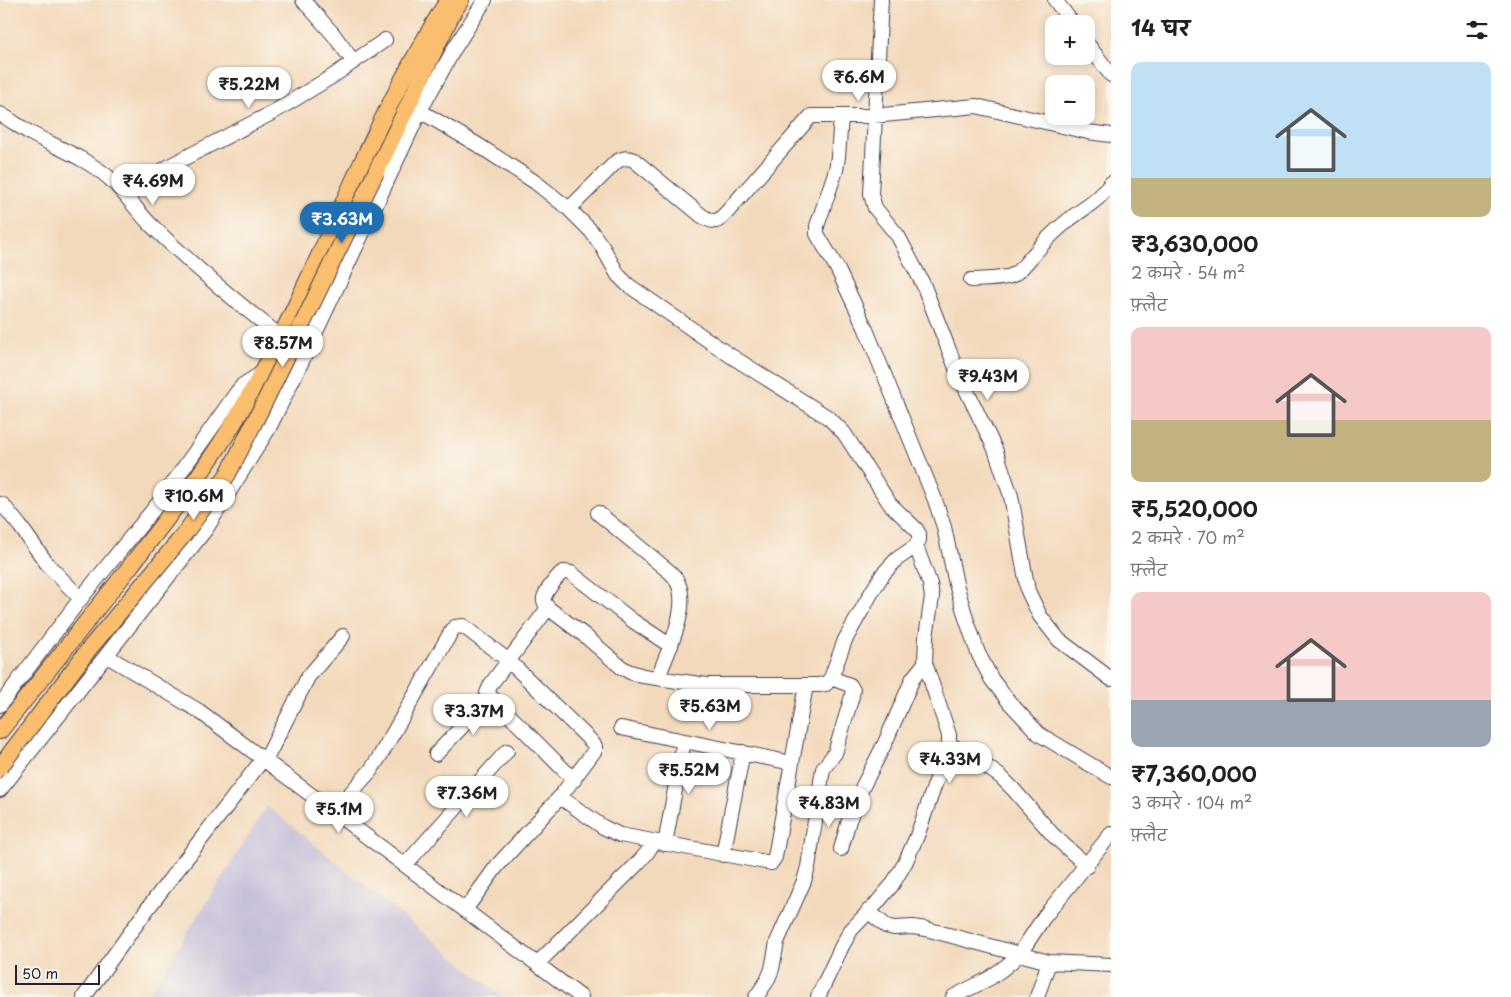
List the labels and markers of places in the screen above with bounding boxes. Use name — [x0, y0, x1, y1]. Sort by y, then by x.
pin: ₹6.6M — [824, 59, 894, 102]
pin: ₹5.22M — [208, 66, 290, 109]
pin: ₹4.69M — [112, 164, 194, 206]
pin: ₹3.63M — [301, 202, 383, 244]
pin: ₹8.57M — [242, 326, 324, 368]
pin: ₹9.43M — [947, 358, 1029, 401]
pin: ₹10.6M — [153, 478, 235, 521]
pin: ₹5.63M — [669, 688, 751, 731]
pin: ₹3.37M — [433, 694, 515, 736]
pin: ₹4.33M — [909, 742, 991, 784]
pin: ₹5.52M — [648, 752, 730, 795]
pin: ₹7.36M — [426, 776, 508, 818]
pin: ₹4.83M — [788, 786, 870, 828]
pin: ₹5.1M — [304, 792, 374, 834]

